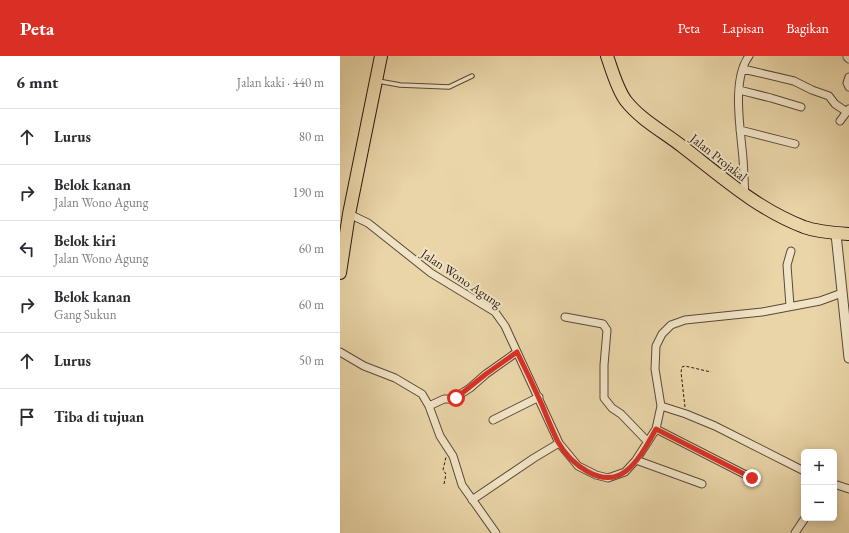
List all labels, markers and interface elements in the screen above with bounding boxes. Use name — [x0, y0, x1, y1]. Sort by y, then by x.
text: Peta — [20, 16, 54, 41]
text: Peta — [678, 19, 700, 37]
text: Lapisan — [722, 19, 764, 37]
text: Bagikan — [786, 19, 829, 37]
text: 6 mnt — [16, 71, 58, 93]
text: Jalan kaki · 440 m — [237, 74, 324, 91]
icon: ahead — [16, 126, 38, 148]
text: Lurus — [54, 127, 91, 146]
text: 80 m — [299, 128, 324, 145]
street label: Jalan Projakal — [686, 129, 751, 185]
text: Belok kanan — [54, 175, 131, 194]
icon: right — [16, 182, 38, 204]
text: 190 m — [293, 184, 324, 201]
text: Jalan Wono Agung — [54, 194, 148, 211]
text: Belok kiri — [54, 231, 116, 250]
icon: left — [16, 238, 38, 260]
text: 60 m — [299, 240, 324, 257]
street label: Jalan Wono Agung — [417, 244, 506, 312]
text: Jalan Wono Agung — [54, 250, 148, 267]
text: Belok kanan — [54, 287, 131, 306]
icon: right — [16, 294, 38, 316]
text: 60 m — [299, 296, 324, 313]
text: Gang Sukun — [54, 306, 117, 323]
icon: ahead — [16, 350, 38, 372]
text: Lurus — [54, 351, 91, 370]
text: 50 m — [299, 352, 324, 369]
route start — [447, 389, 465, 407]
icon: arrive — [16, 406, 38, 428]
text: Tiba di tujuan — [54, 407, 144, 426]
map controls — [801, 449, 837, 521]
button: + — [801, 449, 837, 485]
route end — [743, 469, 761, 487]
button: − — [801, 485, 837, 521]

